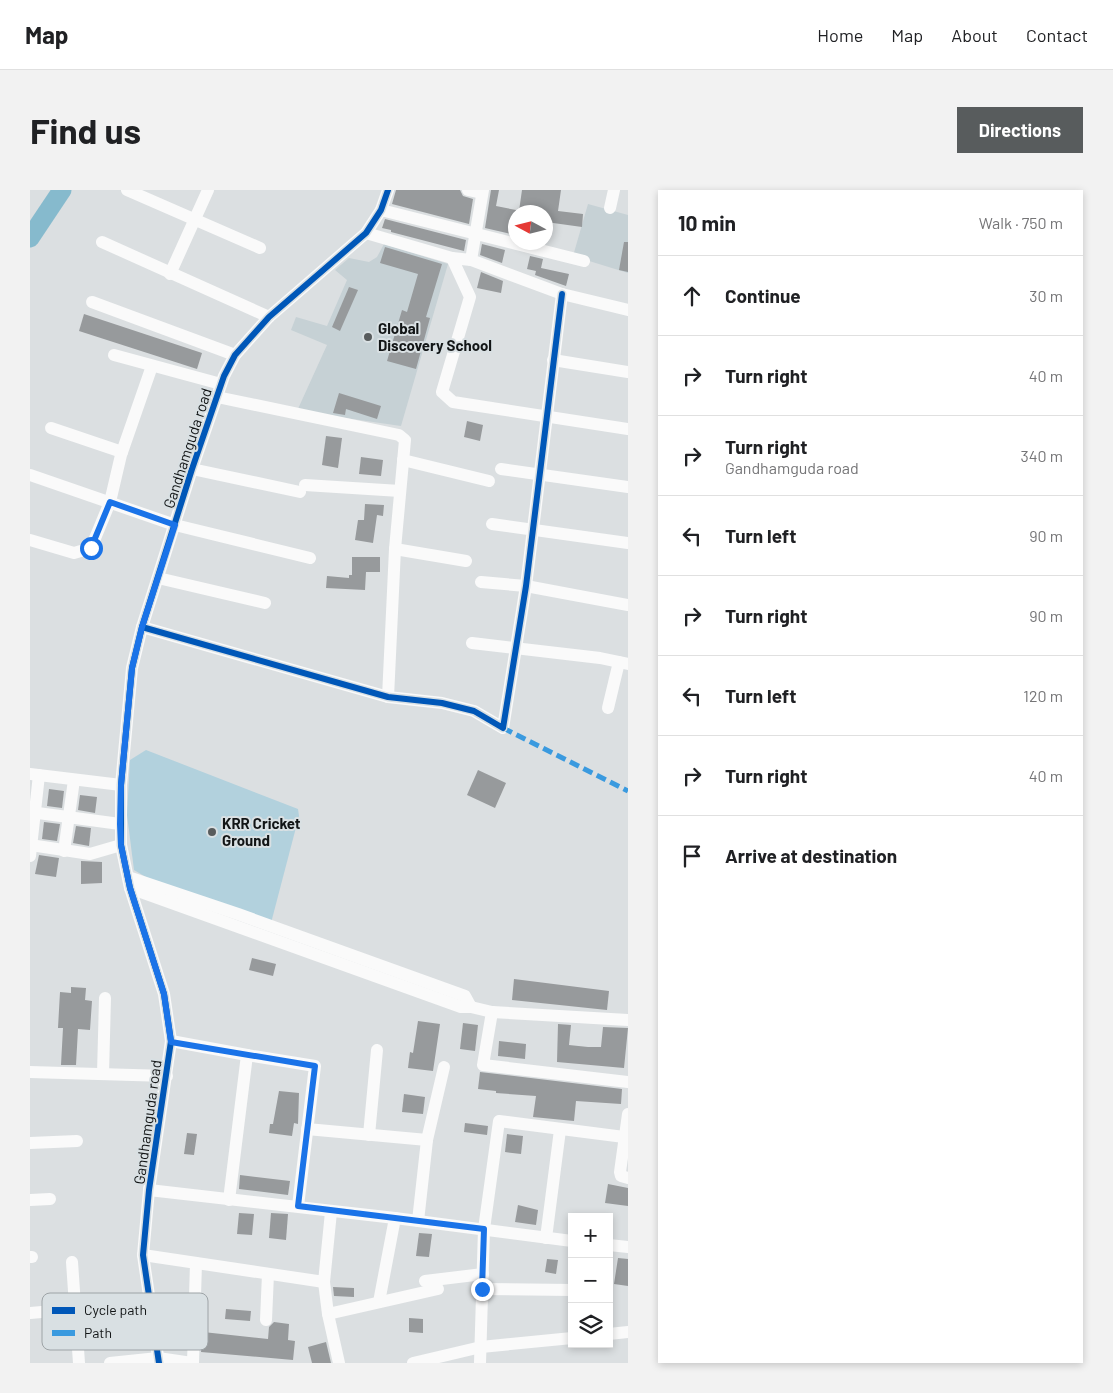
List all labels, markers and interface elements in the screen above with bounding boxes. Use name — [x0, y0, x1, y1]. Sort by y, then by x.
text: Map — [25, 20, 68, 49]
text: Home — [817, 24, 863, 46]
text: Map — [891, 24, 923, 46]
text: About — [951, 24, 998, 46]
text: Contact — [1026, 24, 1088, 46]
button: Directions — [957, 107, 1083, 153]
text: Find us — [30, 109, 141, 151]
north arrow — [508, 205, 553, 250]
text: 10 min — [678, 210, 736, 235]
text: Walk · 750 m — [979, 213, 1063, 232]
icon: ahead — [678, 282, 706, 310]
text: Continue — [725, 284, 801, 307]
text: 30 m — [1029, 286, 1063, 305]
place label: Global Discovery School — [378, 319, 492, 354]
marker: Global Discovery School — [362, 331, 374, 343]
icon: right — [678, 362, 706, 390]
text: Turn right — [725, 364, 807, 387]
text: 40 m — [1029, 366, 1063, 385]
street label: Gandhamguda road — [159, 386, 215, 510]
text: Turn right — [725, 435, 807, 458]
icon: right — [678, 442, 706, 470]
text: 340 m — [1020, 446, 1063, 465]
text: Gandhamguda road — [725, 458, 859, 477]
icon: left — [678, 522, 706, 550]
text: Turn left — [725, 524, 796, 547]
text: 90 m — [1029, 526, 1063, 545]
route start — [80, 537, 103, 560]
icon: right — [678, 602, 706, 630]
text: Turn right — [725, 604, 807, 627]
text: 90 m — [1029, 606, 1063, 625]
icon: left — [678, 682, 706, 710]
text: Turn left — [725, 684, 796, 707]
text: 120 m — [1023, 686, 1063, 705]
icon: right — [678, 762, 706, 790]
text: Turn right — [725, 764, 807, 787]
text: 40 m — [1029, 766, 1063, 785]
place label: KRR Cricket Ground — [222, 814, 301, 849]
marker: KRR Cricket Ground — [206, 826, 218, 838]
icon: arrive — [678, 842, 706, 870]
text: Arrive at destination — [725, 844, 897, 867]
street label: Gandhamguda road — [129, 1059, 165, 1185]
map controls — [568, 1213, 613, 1348]
button: + — [568, 1213, 613, 1258]
button: − — [568, 1258, 613, 1303]
route end — [471, 1278, 494, 1301]
legend — [42, 1293, 208, 1350]
text: Cycle path — [84, 1301, 147, 1318]
button: layers — [568, 1303, 613, 1348]
text: Path — [84, 1324, 112, 1341]

